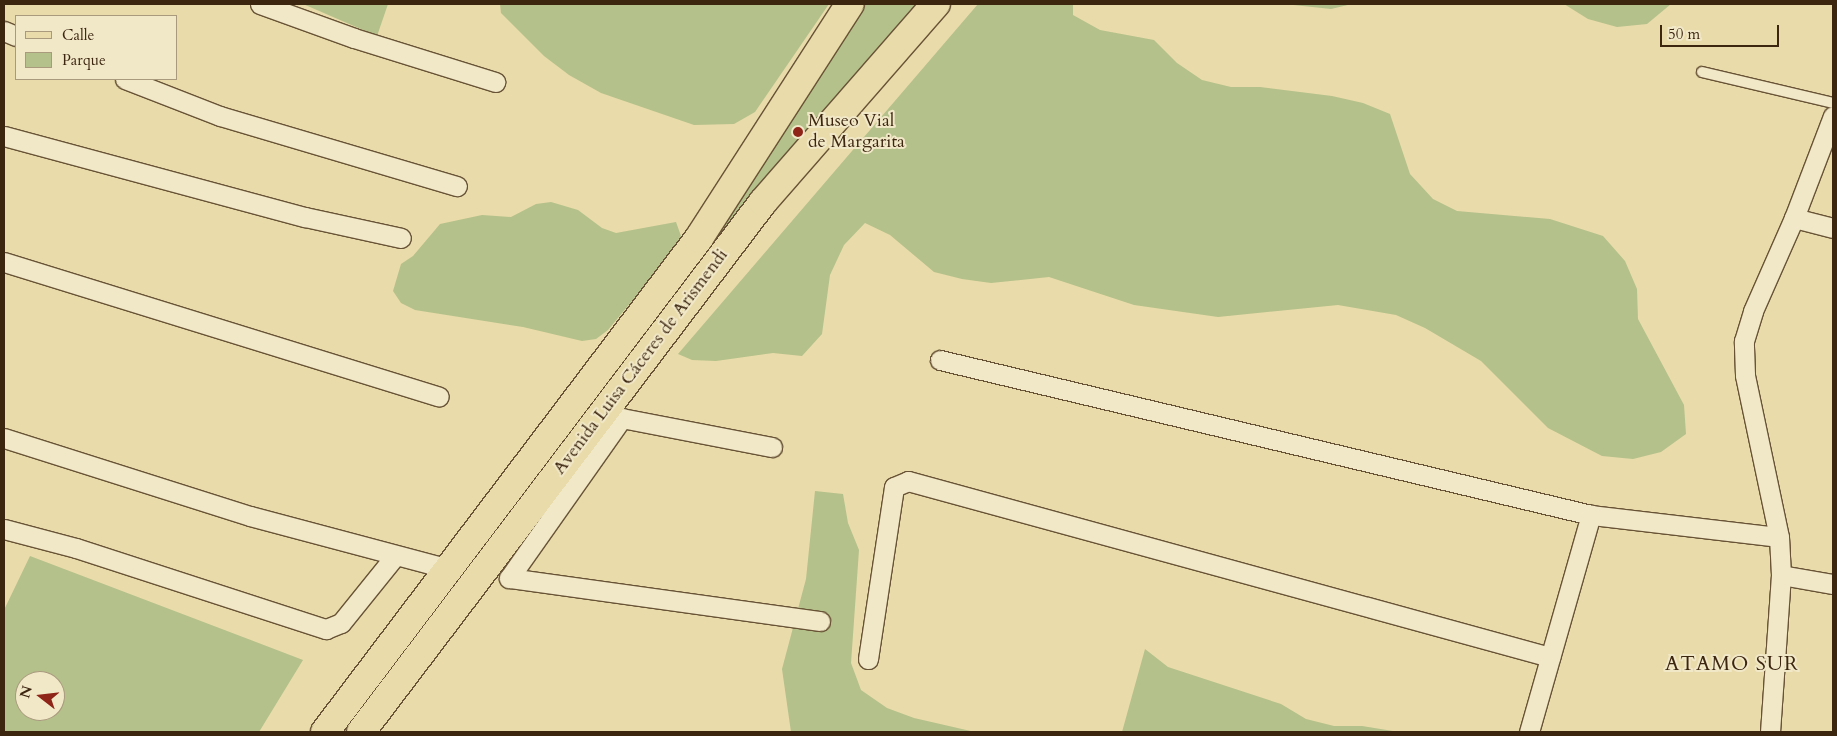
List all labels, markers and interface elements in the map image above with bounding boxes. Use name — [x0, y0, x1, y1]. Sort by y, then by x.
legend — [15, 15, 178, 80]
scale bar — [1662, 15, 1781, 47]
text: 50 m — [1668, 24, 1700, 44]
text: Calle — [62, 25, 94, 45]
text: Parque — [62, 50, 106, 70]
place label: Museo Vial de Margarita — [808, 111, 905, 154]
marker: Museo Vial de Margarita — [792, 126, 804, 138]
street label: Avenida Luisa Cáceres de Arismendi — [549, 245, 733, 479]
district label: ATAMO SUR — [1664, 651, 1800, 675]
north arrow — [15, 671, 65, 721]
text: N — [15, 684, 37, 700]

